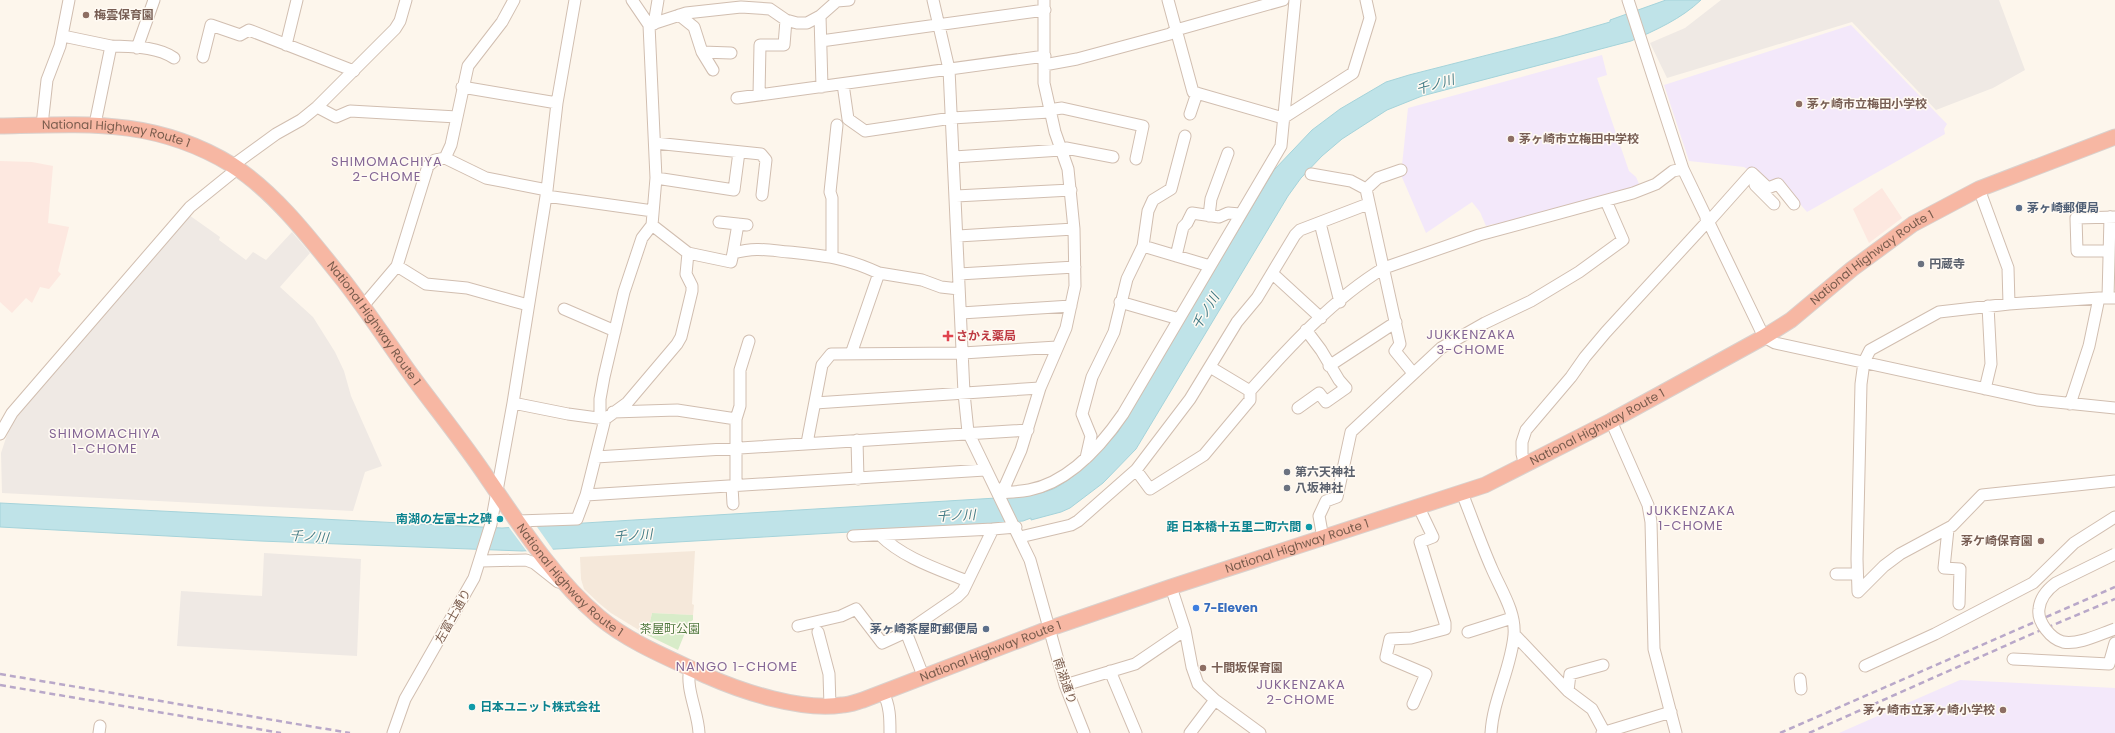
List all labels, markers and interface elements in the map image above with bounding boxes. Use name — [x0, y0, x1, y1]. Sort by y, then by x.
place label: 梅雲保育園 — [94, 6, 154, 23]
marker: 梅雲保育園 — [81, 10, 91, 20]
water label: 千ノ川 — [1414, 69, 1458, 99]
place label: 茅ヶ崎市立梅田小学校 — [1807, 95, 1927, 112]
marker: 茅ヶ崎市立梅田小学校 — [1794, 99, 1804, 109]
street label: National Highway Route 1 — [42, 116, 193, 151]
place label: 茅ヶ崎市立梅田中学校 — [1519, 130, 1639, 147]
marker: 茅ヶ崎市立梅田中学校 — [1506, 134, 1516, 144]
district label: SHIMOMACHIYA 2-CHOME — [331, 152, 443, 186]
place label: 茅ヶ崎郵便局 — [2027, 199, 2099, 216]
marker: 茅ヶ崎郵便局 — [2014, 203, 2024, 213]
street label: National Highway Route 1 — [1806, 206, 1936, 309]
place label: 円蔵寺 — [1929, 255, 1965, 272]
street label: National Highway Route 1 — [323, 257, 425, 389]
marker: 円蔵寺 — [1916, 259, 1926, 269]
water label: 千ノ川 — [1187, 288, 1225, 333]
district label: JUKKENZAKA 3-CHOME — [1426, 325, 1516, 359]
place label: さかえ薬局 — [956, 327, 1016, 344]
marker: さかえ薬局 — [943, 331, 953, 341]
street label: National Highway Route 1 — [1527, 384, 1667, 469]
district label: SHIMOMACHIYA 1-CHOME — [49, 424, 161, 458]
place label: 第六天神社 — [1295, 463, 1355, 480]
marker: 第六天神社 — [1282, 467, 1292, 477]
place label: 八坂神社 — [1295, 479, 1343, 496]
marker: 八坂神社 — [1282, 483, 1292, 493]
district label: JUKKENZAKA 1-CHOME — [1646, 501, 1736, 535]
water label: 千ノ川 — [936, 505, 978, 526]
place label: 南湖の左富士之碑 — [396, 510, 492, 527]
marker: 南湖の左富士之碑 — [495, 514, 505, 524]
street label: National Highway Route 1 — [1223, 514, 1371, 577]
place label: 距 日本橋十五里二町六間 — [1166, 518, 1301, 535]
street label: National Highway Route 1 — [513, 520, 627, 640]
marker: 距 日本橋十五里二町六間 — [1304, 522, 1314, 532]
water label: 千ノ川 — [613, 525, 655, 546]
water label: 千ノ川 — [289, 526, 331, 547]
place label: 茅ケ崎保育園 — [1961, 532, 2033, 549]
marker: 茅ケ崎保育園 — [2036, 536, 2046, 546]
street label: 左富士通り — [431, 585, 475, 646]
place label: 7-Eleven — [1204, 599, 1258, 616]
marker: 7-Eleven — [1191, 603, 1201, 613]
street label: National Highway Route 1 — [917, 616, 1063, 685]
park label: 茶屋町公園 — [640, 620, 700, 637]
place label: 茅ヶ崎茶屋町郵便局 — [870, 620, 978, 637]
marker: 茅ヶ崎茶屋町郵便局 — [981, 624, 991, 634]
street label: 南湖通り — [1050, 655, 1081, 706]
district label: NANGO 1-CHOME — [676, 657, 798, 676]
place label: 十間坂保育園 — [1211, 659, 1283, 676]
marker: 十間坂保育園 — [1198, 663, 1208, 673]
district label: JUKKENZAKA 2-CHOME — [1256, 675, 1346, 709]
place label: 日本ユニット株式会社 — [480, 698, 600, 715]
place label: 茅ヶ崎市立茅ヶ崎小学校 — [1863, 701, 1995, 718]
marker: 日本ユニット株式会社 — [467, 702, 477, 712]
marker: 茅ヶ崎市立茅ヶ崎小学校 — [1998, 705, 2008, 715]

